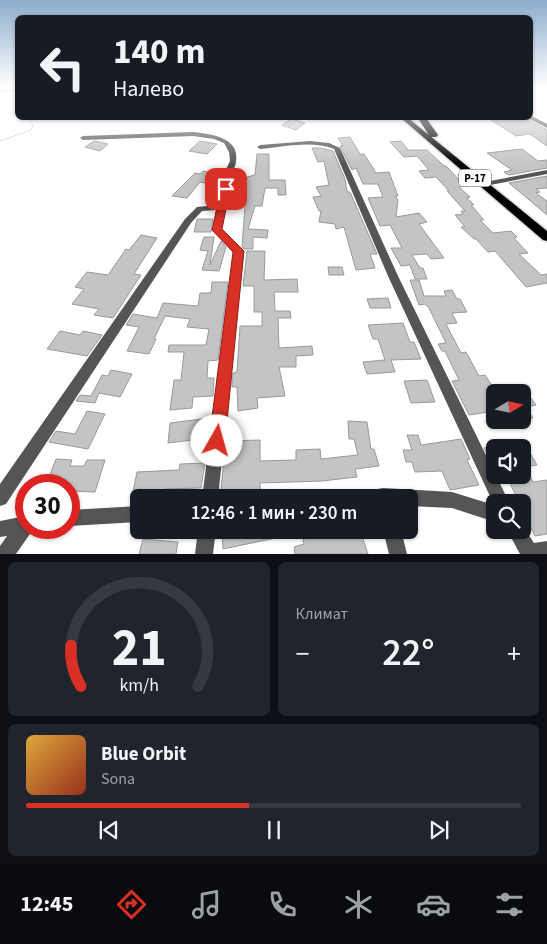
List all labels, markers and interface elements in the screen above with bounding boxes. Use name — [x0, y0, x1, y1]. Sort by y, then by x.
text: 140 m — [113, 27, 205, 77]
icon: left — [30, 35, 95, 100]
text: Налево — [113, 73, 184, 105]
pin — [205, 168, 247, 210]
road number: P-17 — [459, 170, 491, 187]
icon: arrive — [212, 175, 240, 203]
north arrow — [486, 384, 531, 429]
map controls — [486, 384, 531, 539]
position arrow — [190, 414, 242, 466]
button: sound — [486, 439, 531, 484]
speed limit sign: 30 — [15, 474, 80, 539]
button: search — [486, 494, 531, 539]
text: 12:46 · 1 мин · 230 m — [191, 500, 357, 527]
text: Климат — [296, 603, 348, 625]
text: 21 — [111, 612, 166, 686]
text: 22° — [382, 626, 434, 680]
text: − — [296, 634, 309, 674]
text: + — [507, 634, 521, 674]
text: km/h — [119, 673, 159, 698]
text: Blue Orbit — [101, 741, 186, 768]
text: Sona — [101, 768, 135, 790]
icon: previous — [95, 816, 123, 844]
icon: pause — [260, 816, 288, 844]
icon: next — [425, 816, 453, 844]
icon: directions — [114, 887, 149, 922]
icon: music — [189, 887, 224, 922]
icon: phone — [265, 887, 300, 922]
icon: climate — [341, 887, 376, 922]
icon: car — [416, 887, 451, 922]
icon: filters — [492, 887, 527, 922]
text: 12:45 — [20, 888, 73, 920]

